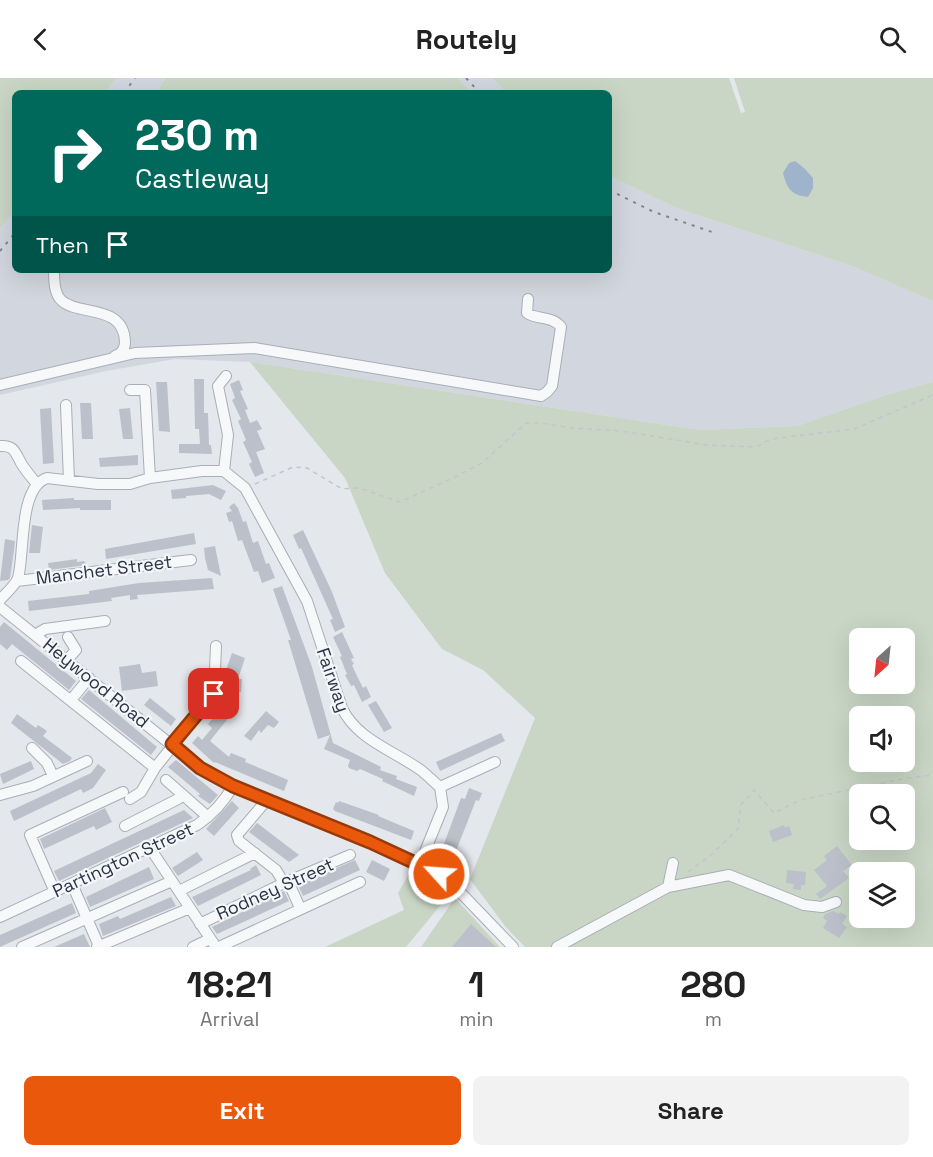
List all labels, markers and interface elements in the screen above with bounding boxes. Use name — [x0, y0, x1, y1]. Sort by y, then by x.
text: Routely — [416, 22, 517, 57]
icon: back — [24, 23, 57, 56]
icon: search — [876, 23, 909, 56]
text: 230 m — [135, 109, 259, 162]
icon: right — [36, 114, 114, 192]
text: Castleway — [135, 161, 270, 196]
icon: arrive — [101, 228, 134, 261]
text: Then — [36, 231, 89, 259]
street label: Manchet Street — [35, 550, 173, 589]
north arrow — [849, 628, 915, 694]
map controls — [849, 628, 915, 928]
street label: Heywood Road — [38, 633, 154, 733]
street label: Fairway — [312, 645, 355, 715]
pin — [188, 668, 239, 719]
icon: arrive — [197, 677, 230, 710]
button: sound — [849, 706, 915, 772]
button: search — [849, 784, 915, 850]
street label: Partington Street — [49, 817, 197, 902]
position arrow — [407, 842, 471, 906]
street label: Rodney Street — [212, 852, 337, 925]
button: layers — [849, 862, 915, 928]
text: 18:21 — [187, 962, 273, 1008]
text: 1 — [468, 962, 485, 1008]
text: 280 — [680, 962, 746, 1008]
text: Arrival — [200, 1006, 259, 1032]
text: min — [459, 1006, 494, 1032]
text: m — [705, 1006, 722, 1032]
button: Exit — [24, 1076, 461, 1145]
button: Share — [473, 1076, 909, 1145]

